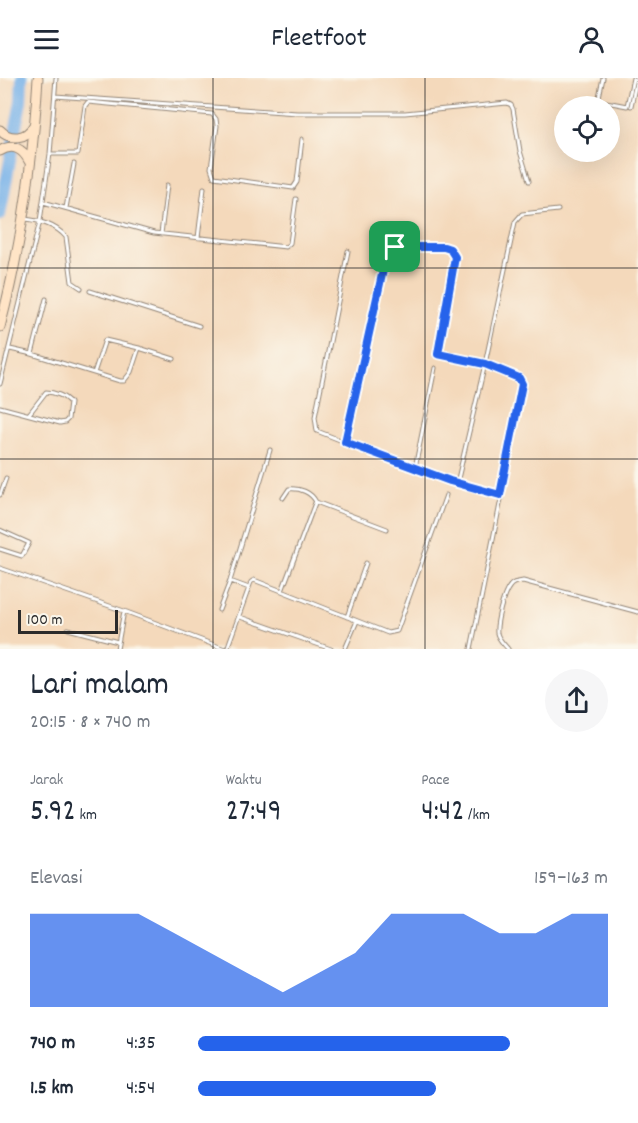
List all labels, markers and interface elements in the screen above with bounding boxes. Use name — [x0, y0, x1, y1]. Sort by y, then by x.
text: Fleetfoot — [271, 20, 367, 59]
icon: menu — [30, 23, 63, 56]
icon: person — [575, 23, 608, 56]
map controls — [554, 96, 620, 162]
button: locate — [554, 96, 620, 162]
pin — [369, 221, 420, 272]
icon: arrive — [378, 230, 411, 263]
scale bar — [18, 607, 118, 634]
text: 100 m — [27, 609, 63, 632]
text: Lari malam — [30, 663, 169, 710]
button: share — [545, 669, 608, 732]
text: 20:15 · 8 × 740 m — [30, 709, 151, 737]
text: Jarak — [30, 769, 63, 792]
text: Waktu — [226, 769, 262, 792]
text: Pace — [421, 769, 450, 792]
text: 5.92 — [30, 792, 76, 835]
text: 27:49 — [226, 792, 281, 835]
text: 4:42 — [421, 792, 464, 835]
text: km — [76, 804, 97, 827]
text: /km — [464, 804, 490, 827]
text: Elevasi — [30, 865, 82, 893]
text: 159–163 m — [534, 865, 608, 893]
text: 740 m — [30, 1030, 75, 1058]
text: 4:35 — [126, 1030, 156, 1058]
text: 1.5 km — [30, 1075, 73, 1103]
text: 4:54 — [126, 1075, 155, 1103]

